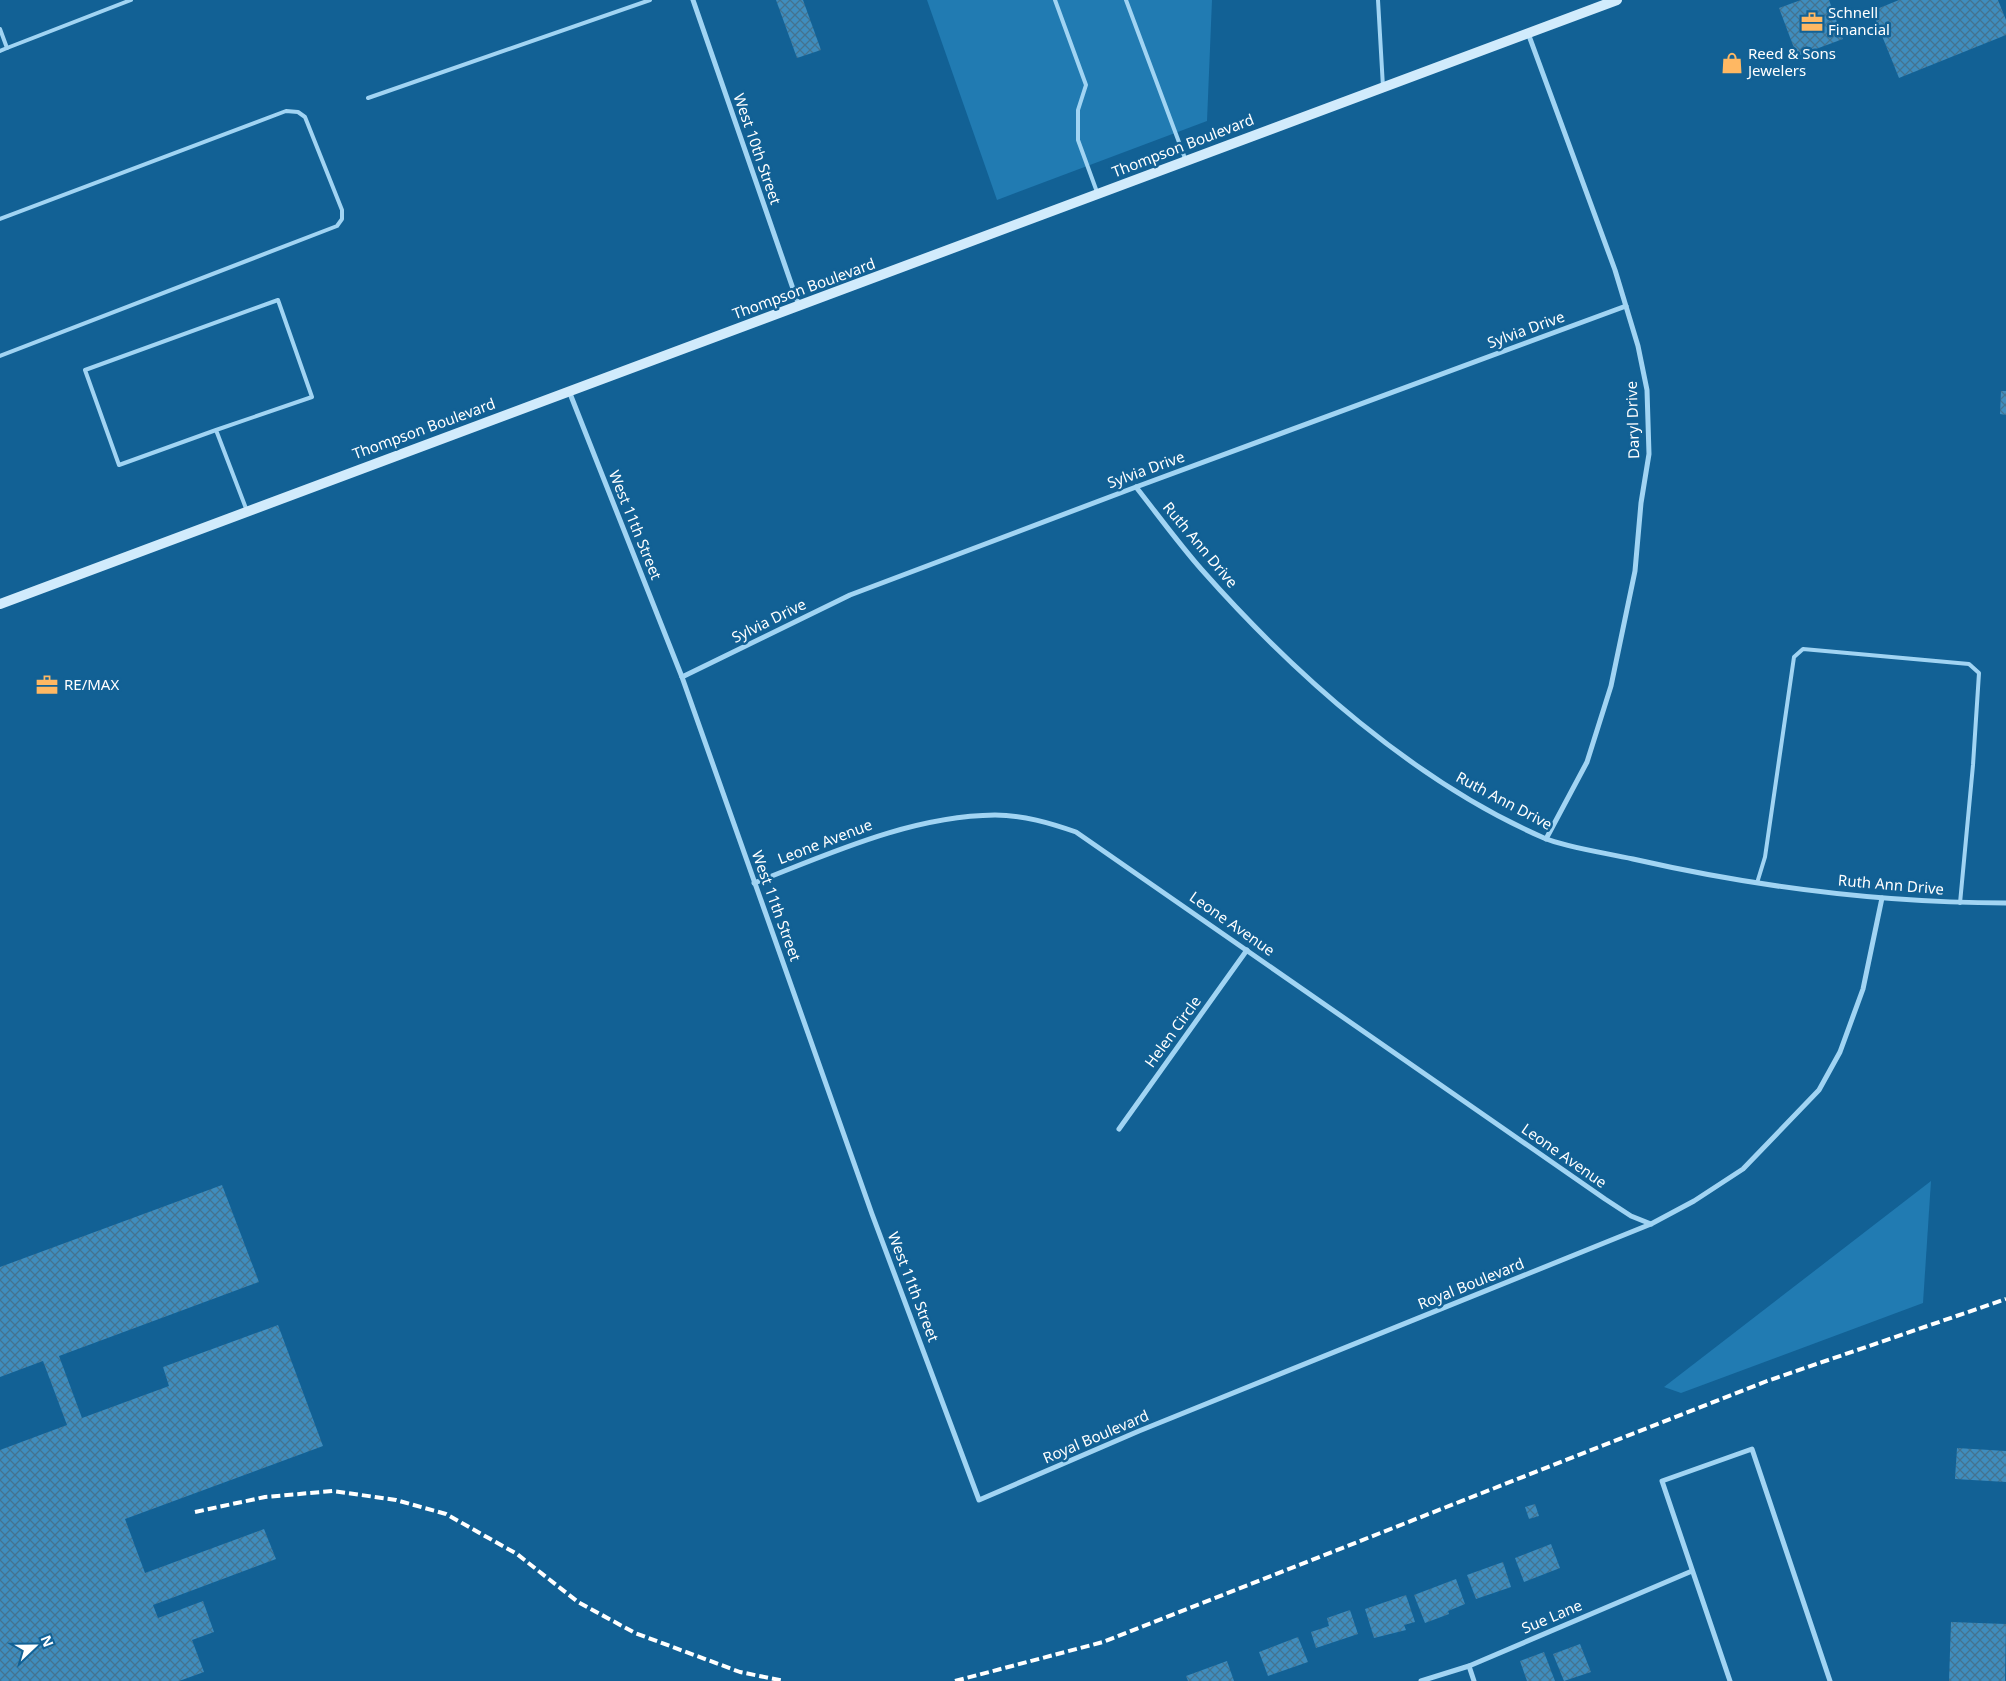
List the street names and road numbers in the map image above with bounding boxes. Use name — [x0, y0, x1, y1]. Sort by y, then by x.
street label: West 10th Street — [730, 90, 787, 207]
street label: Thompson Boulevard — [1109, 109, 1257, 181]
street label: Thompson Boulevard — [729, 253, 878, 323]
street label: Sylvia Drive — [1484, 306, 1567, 352]
street label: Daryl Drive — [1621, 381, 1643, 459]
street label: Thompson Boulevard — [349, 393, 498, 463]
street label: Sylvia Drive — [1104, 446, 1187, 492]
street label: West 11th Street — [605, 467, 667, 583]
street label: Ruth Ann Drive — [1159, 497, 1243, 592]
street label: Sylvia Drive — [728, 593, 809, 647]
street label: Ruth Ann Drive — [1453, 766, 1556, 834]
street label: Leone Avenue — [775, 814, 875, 868]
street label: West 11th Street — [748, 848, 806, 964]
street label: Ruth Ann Drive — [1837, 869, 1945, 899]
street label: Leone Avenue — [1186, 886, 1279, 960]
street label: Helen Circle — [1139, 992, 1205, 1071]
street label: Leone Avenue — [1518, 1118, 1611, 1192]
street label: West 11th Street — [884, 1229, 944, 1345]
street label: Royal Boulevard — [1414, 1253, 1527, 1314]
street label: Royal Boulevard — [1040, 1405, 1152, 1467]
street label: Sue Lane — [1518, 1594, 1585, 1638]

